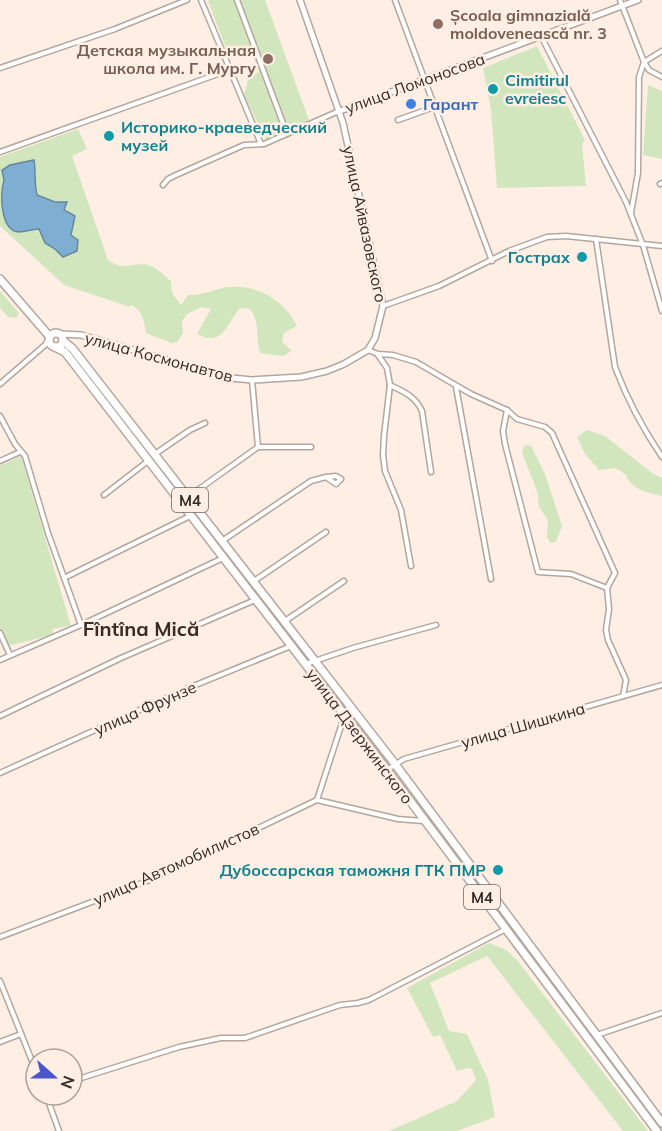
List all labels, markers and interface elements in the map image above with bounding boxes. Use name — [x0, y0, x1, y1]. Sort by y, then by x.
place label: Școala gimnazială moldovenească nr. 3 — [450, 5, 607, 43]
marker: Școala gimnazială moldovenească nr. 3 — [431, 17, 445, 31]
place label: Детская музыкальная школа им. Г. Мургу — [77, 40, 256, 78]
street label: улица Ломоносова — [342, 48, 488, 118]
marker: Детская музыкальная школа им. Г. Мургу — [261, 52, 275, 66]
place label: Cimitirul evreiesc — [505, 70, 569, 108]
marker: Cimitirul evreiesc — [486, 82, 500, 96]
place label: Гарант — [423, 94, 479, 114]
marker: Гарант — [404, 97, 418, 111]
place label: Историко-краеведческий музей — [121, 117, 327, 155]
marker: Историко-краеведческий музей — [102, 129, 116, 143]
street label: улица Айвазовского — [339, 144, 391, 304]
place label: Гострах — [508, 247, 571, 267]
marker: Гострах — [575, 250, 589, 264]
street label: улица Космонавтов — [83, 328, 235, 386]
road number: M4 — [172, 488, 208, 512]
district label: Fîntîna Mică — [83, 616, 199, 641]
street label: улица Дзержинского — [302, 664, 418, 808]
street label: улица Фрунзе — [91, 677, 199, 739]
street label: улица Шишкина — [459, 698, 587, 752]
street label: улица Автомобилистов — [90, 818, 262, 910]
place label: Дубоссарская таможня ГТК ПМР — [220, 860, 486, 880]
marker: Дубоссарская таможня ГТК ПМР — [491, 863, 505, 877]
road number: M4 — [464, 885, 500, 909]
north arrow — [24, 1047, 84, 1107]
text: N — [57, 1073, 80, 1092]

